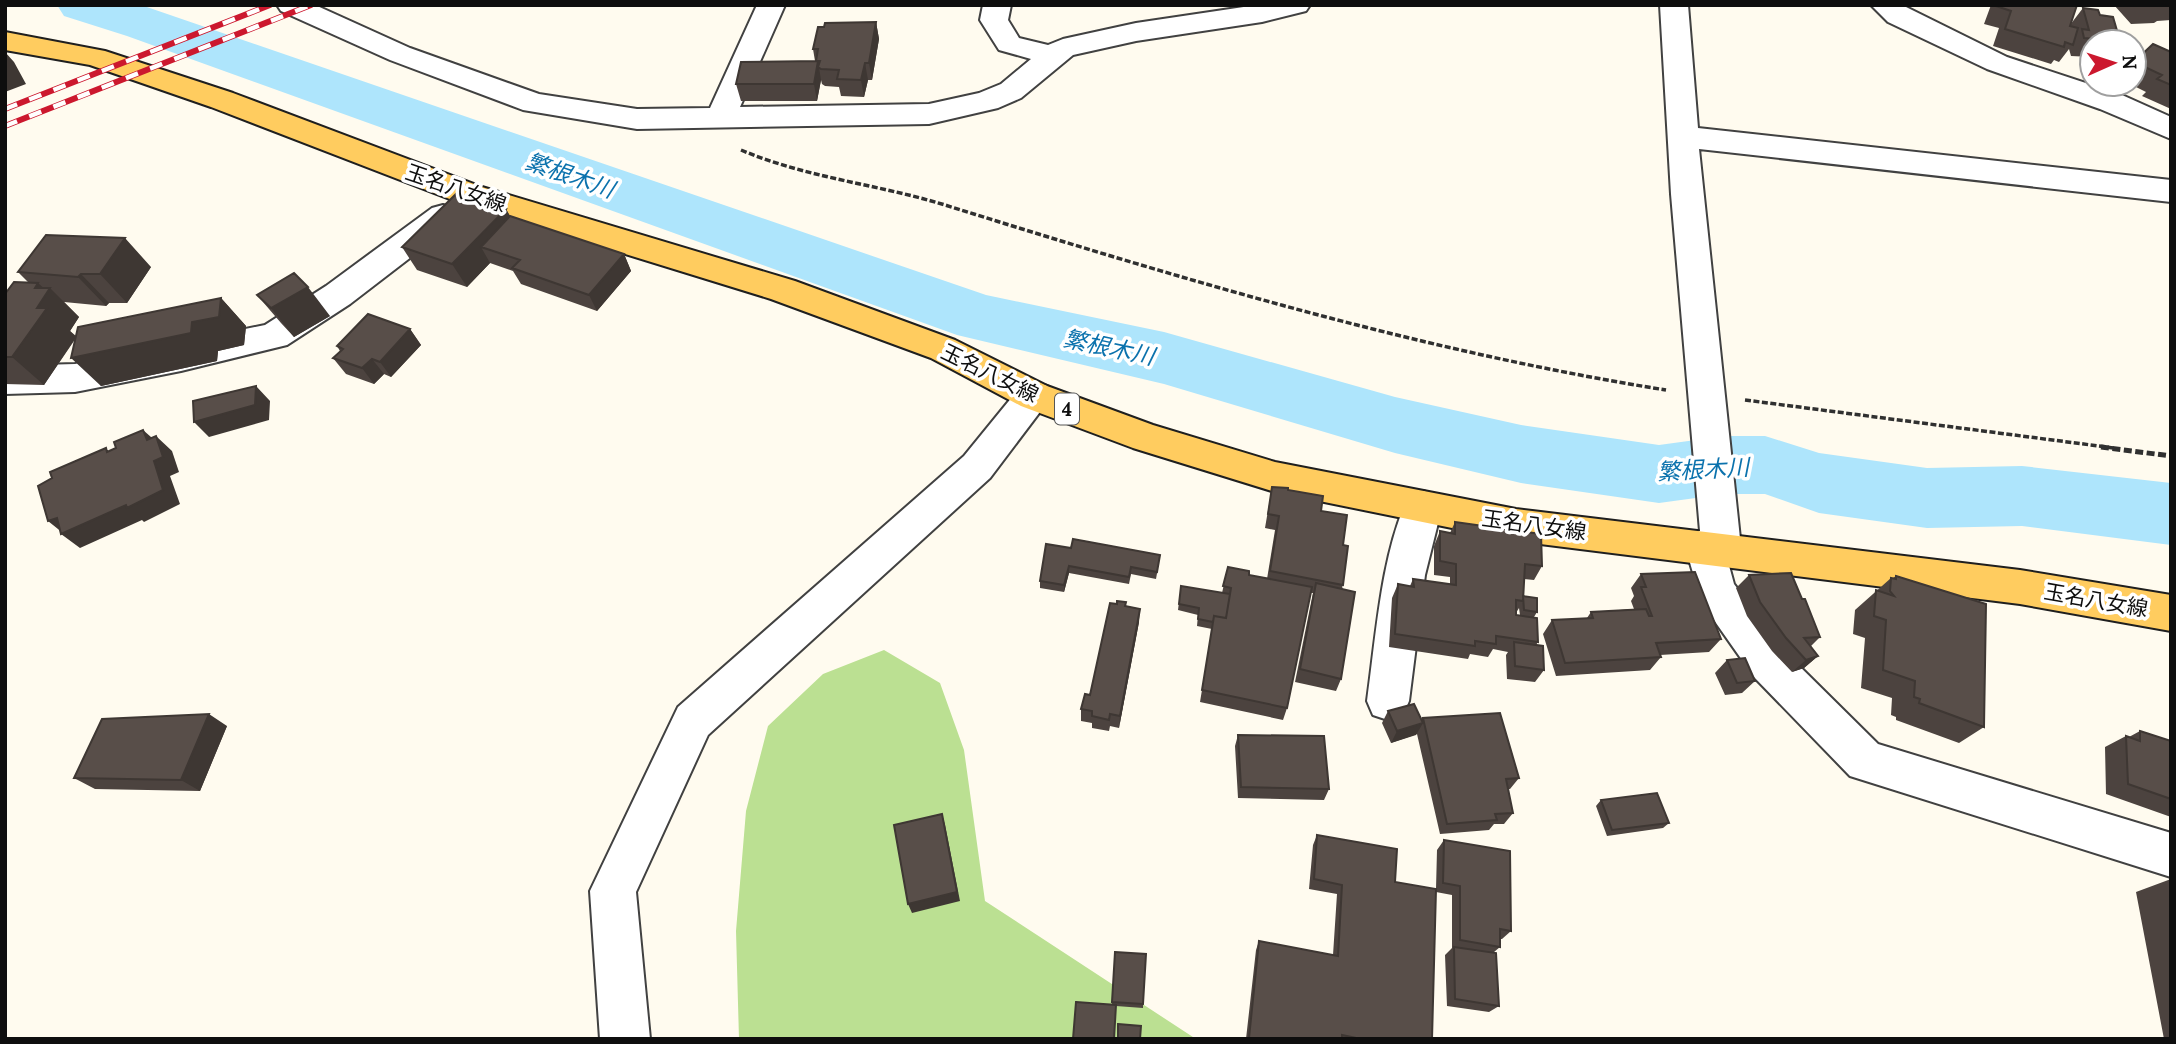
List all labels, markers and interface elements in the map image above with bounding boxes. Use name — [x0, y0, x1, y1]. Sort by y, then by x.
north arrow — [2078, 28, 2148, 98]
text: N — [2118, 54, 2142, 70]
water label: 繁根木川 — [522, 146, 621, 205]
street label: 玉名八女線 — [402, 158, 510, 218]
water label: 繁根木川 — [1061, 323, 1160, 371]
street label: 玉名八女線 — [937, 338, 1043, 408]
road number: 4 — [1055, 394, 1079, 424]
water label: 繁根木川 — [1656, 452, 1753, 486]
street label: 玉名八女線 — [1480, 504, 1588, 546]
street label: 玉名八女線 — [2042, 578, 2150, 622]

